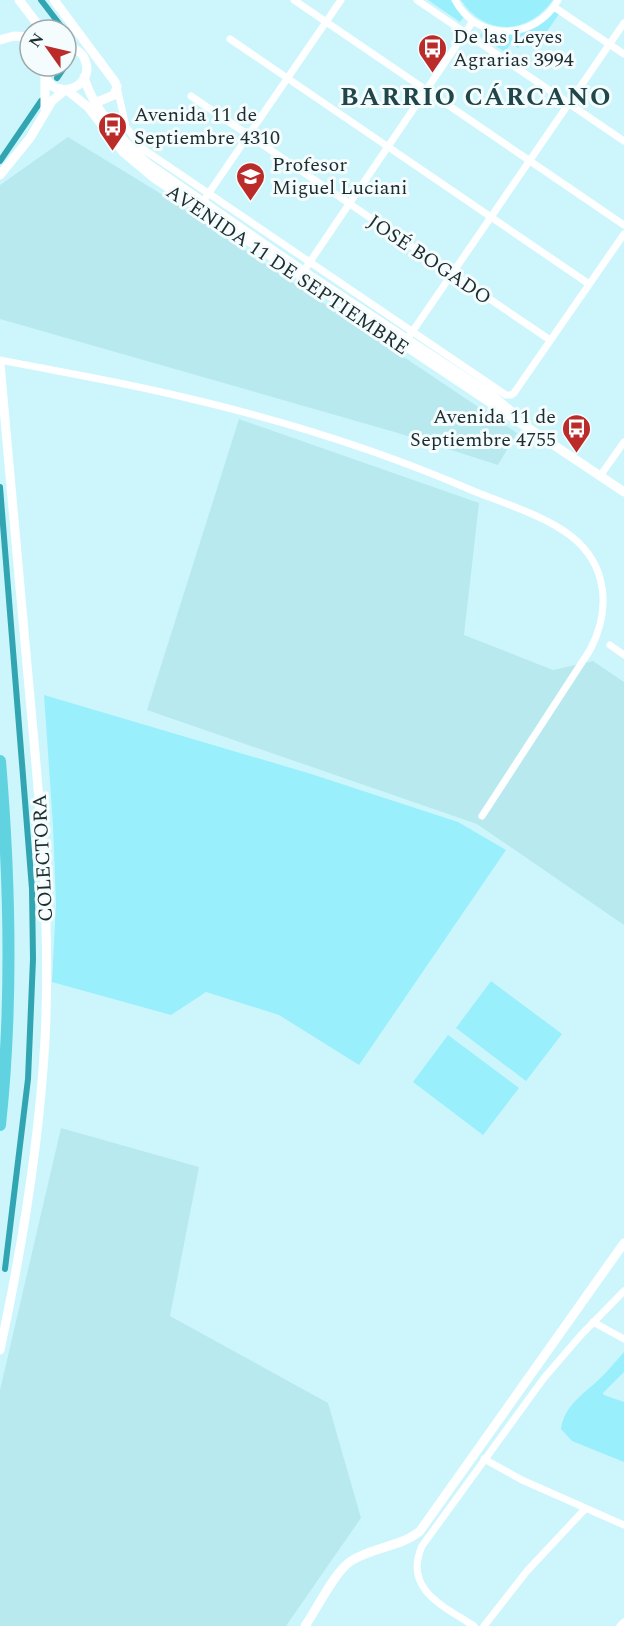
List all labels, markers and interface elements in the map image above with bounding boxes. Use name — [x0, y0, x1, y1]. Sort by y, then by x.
north arrow — [18, 18, 78, 78]
place label: De las Leyes Agrarias 3994 — [453, 22, 574, 75]
text: N — [23, 28, 50, 52]
bus stop icon: De las Leyes Agrarias 3994 — [416, 32, 448, 74]
district label: BARRIO CÁRCANO — [340, 77, 612, 117]
place label: Avenida 11 de Septiembre 4310 — [134, 100, 280, 153]
bus stop icon: Avenida 11 de Septiembre 4310 — [97, 110, 129, 152]
place label: Profesor Miguel Luciani — [272, 150, 407, 203]
school or university icon: Profesor Miguel Luciani — [235, 160, 267, 202]
street label: AVENIDA 11 DE SEPTIEMBRE — [160, 177, 415, 363]
street label: JOSÉ BOGADO — [361, 207, 497, 313]
place label: Avenida 11 de Septiembre 4755 — [410, 402, 556, 455]
bus stop icon: Avenida 11 de Septiembre 4755 — [561, 412, 593, 454]
street label: COLECTORA — [25, 793, 61, 923]

